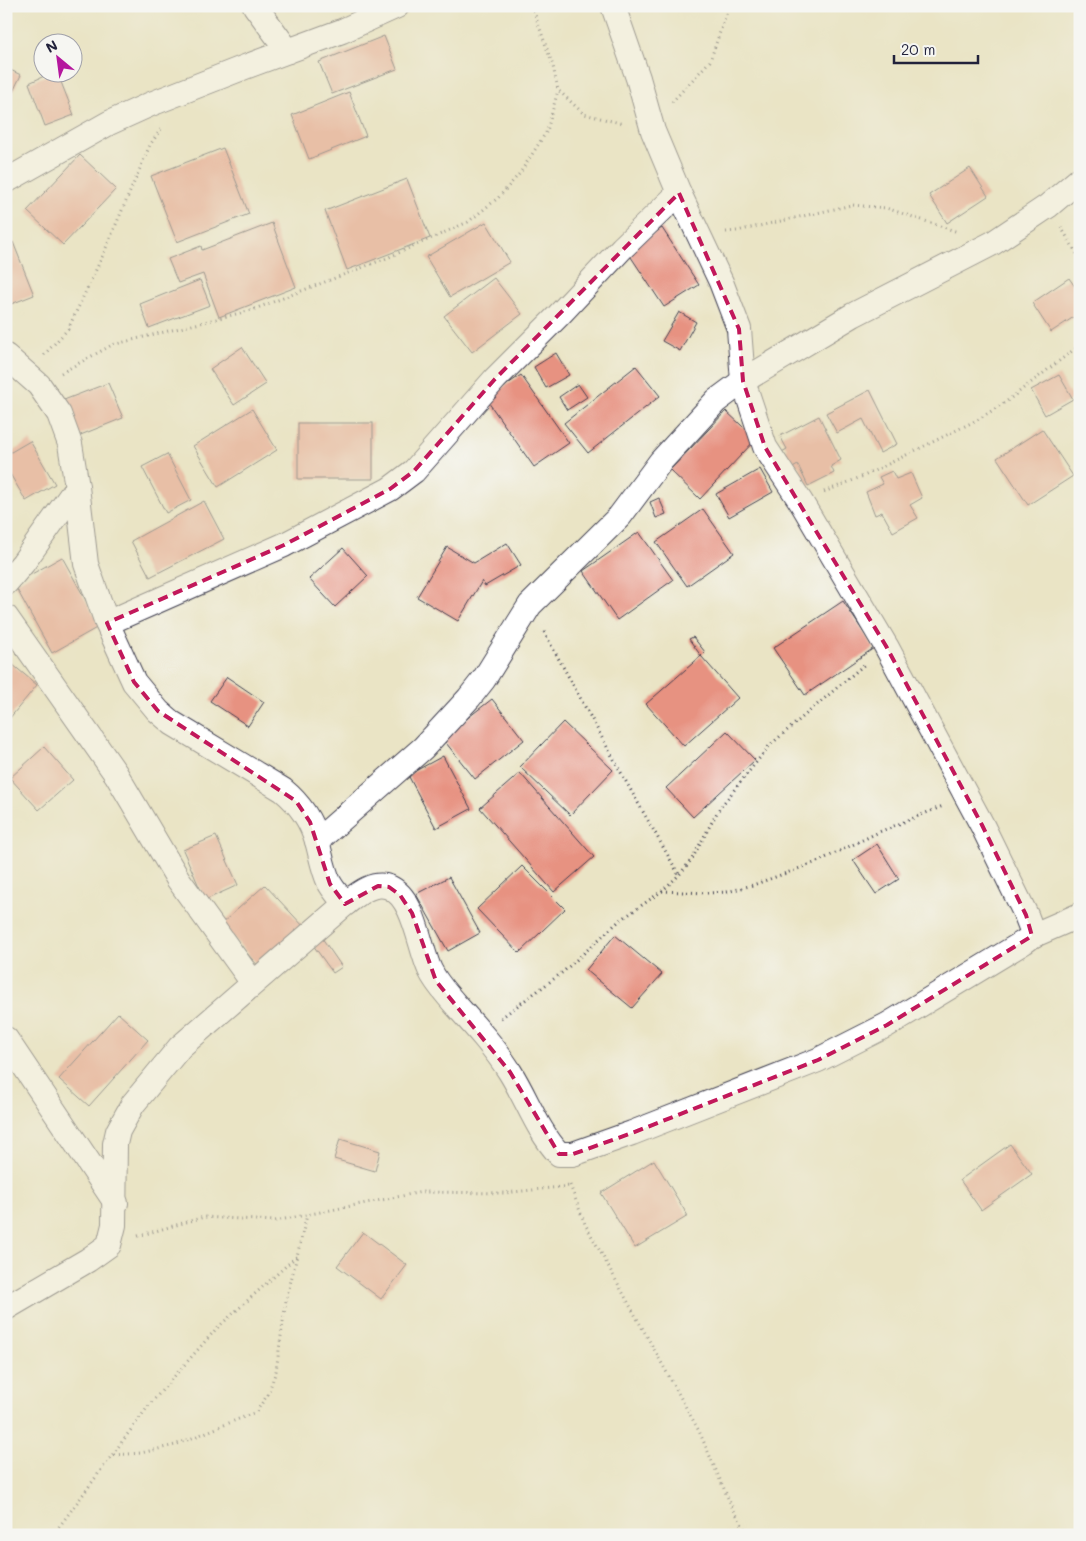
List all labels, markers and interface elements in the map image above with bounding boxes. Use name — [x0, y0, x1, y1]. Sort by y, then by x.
north arrow — [32, 32, 82, 82]
scale bar — [894, 32, 977, 64]
text: N — [42, 35, 61, 57]
text: 20 m — [901, 39, 935, 59]

